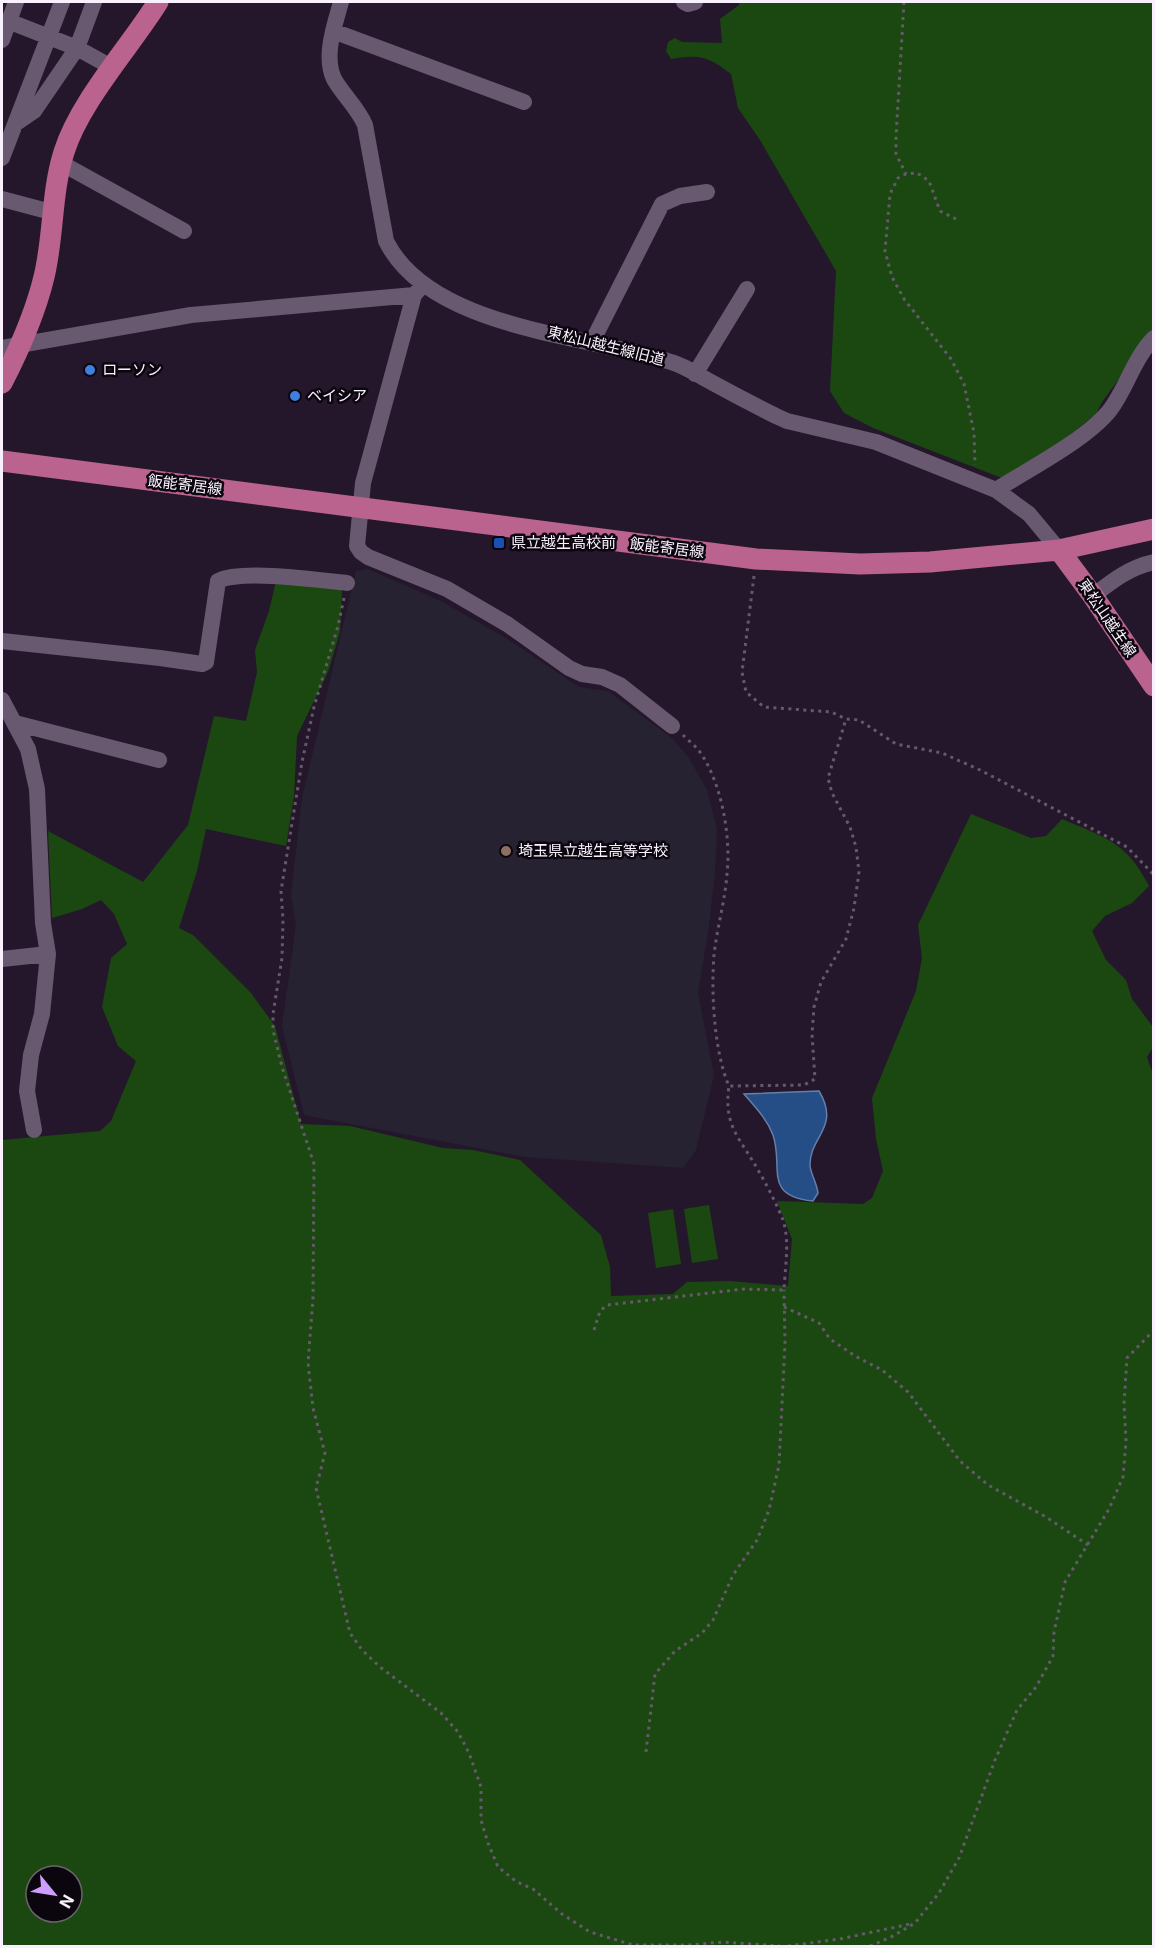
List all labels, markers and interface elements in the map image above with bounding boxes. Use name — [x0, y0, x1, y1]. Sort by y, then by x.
street label: 東松山越生線旧道 — [546, 322, 667, 369]
place label: ローソン — [102, 360, 162, 379]
marker: ローソン — [83, 363, 97, 377]
place label: ベイシア — [307, 386, 367, 405]
marker: ベイシア — [288, 389, 302, 403]
street label: 飯能寄居線 — [147, 471, 223, 499]
place label: 県立越生高校前 — [511, 533, 616, 552]
street label: 飯能寄居線 — [629, 534, 705, 562]
marker: 県立越生高校前 — [492, 536, 506, 550]
street label: 東松山越生線 — [1074, 575, 1140, 660]
place label: 埼玉県立越生高等学校 — [518, 841, 668, 860]
marker: 埼玉県立越生高等学校 — [499, 844, 513, 858]
north arrow — [24, 1864, 84, 1924]
text: N — [55, 1891, 79, 1912]

